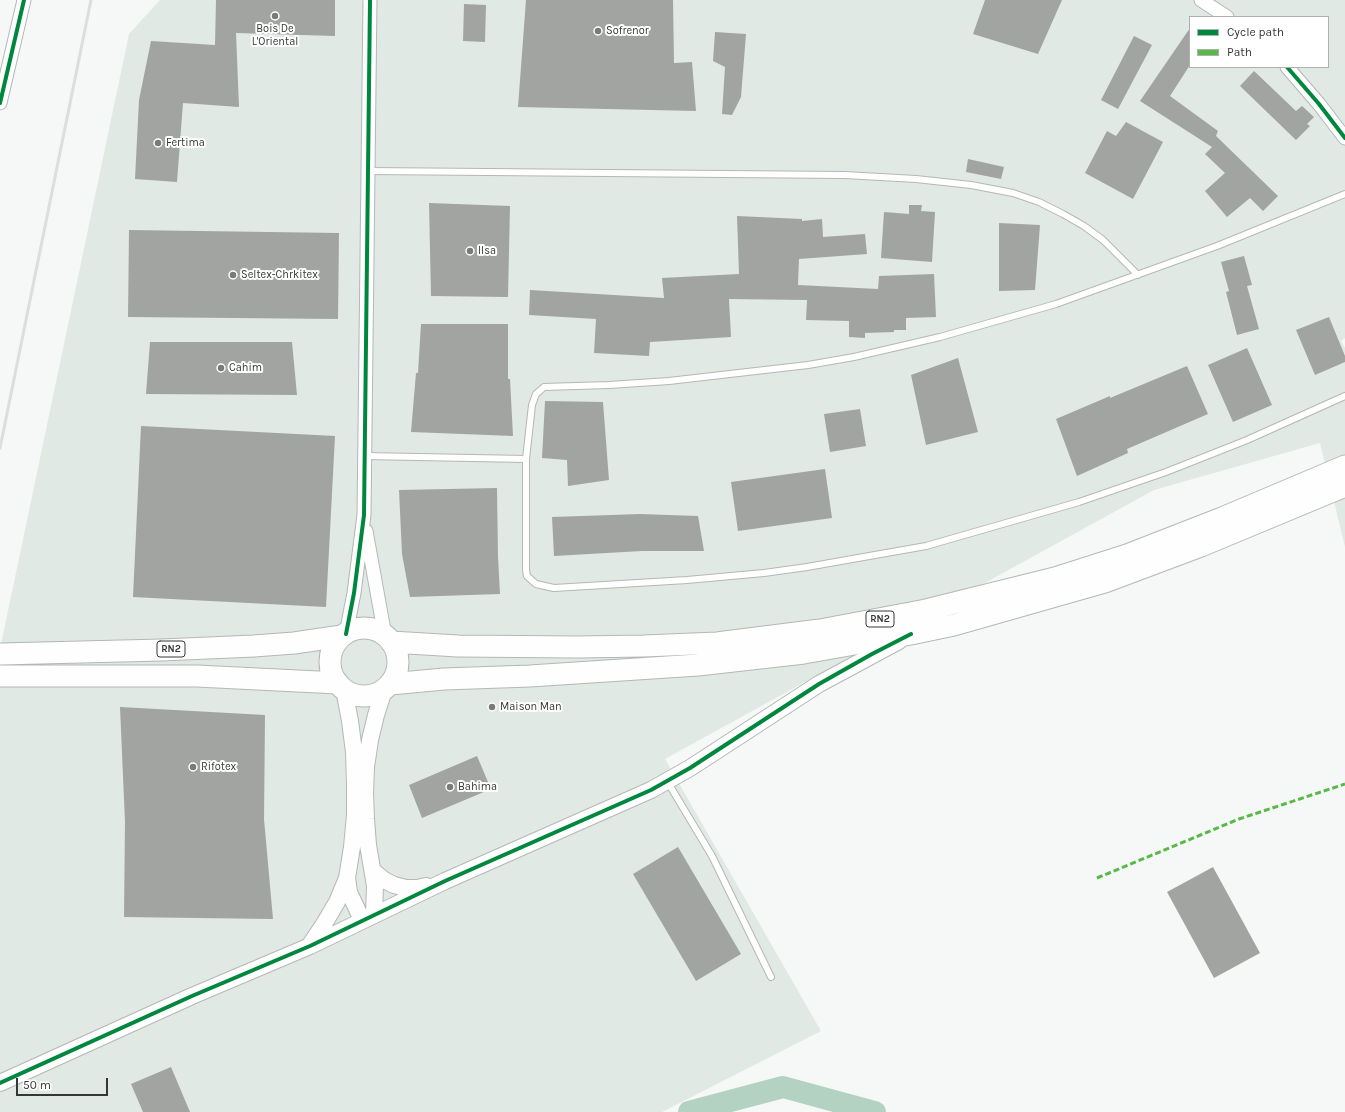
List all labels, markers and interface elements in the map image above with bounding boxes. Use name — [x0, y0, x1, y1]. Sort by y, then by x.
marker: Bois De L'Oriental — [270, 11, 280, 21]
legend — [1189, 16, 1329, 68]
place label: Bois De L'Oriental — [252, 22, 298, 48]
place label: Sofrenor — [606, 24, 649, 38]
text: Cycle path — [1227, 25, 1284, 39]
marker: Sofrenor — [593, 26, 603, 36]
text: Path — [1227, 45, 1252, 59]
place label: Fertima — [166, 136, 205, 150]
marker: Fertima — [153, 138, 163, 148]
place label: Ilsa — [478, 244, 496, 258]
marker: Ilsa — [465, 246, 475, 256]
place label: Seltex-Chrkitex — [241, 268, 318, 282]
marker: Seltex-Chrkitex — [228, 270, 238, 280]
place label: Cahim — [229, 361, 262, 375]
marker: Cahim — [216, 363, 226, 373]
road number: RN2 — [866, 611, 894, 627]
road number: RN2 — [157, 641, 185, 657]
place label: Maison Man — [500, 700, 562, 714]
marker: Maison Man — [487, 702, 497, 712]
place label: Rifotex — [201, 760, 236, 774]
marker: Rifotex — [188, 762, 198, 772]
place label: Bahima — [458, 780, 497, 794]
marker: Bahima — [445, 782, 455, 792]
scale bar — [18, 1070, 110, 1096]
text: 50 m — [23, 1078, 51, 1092]

